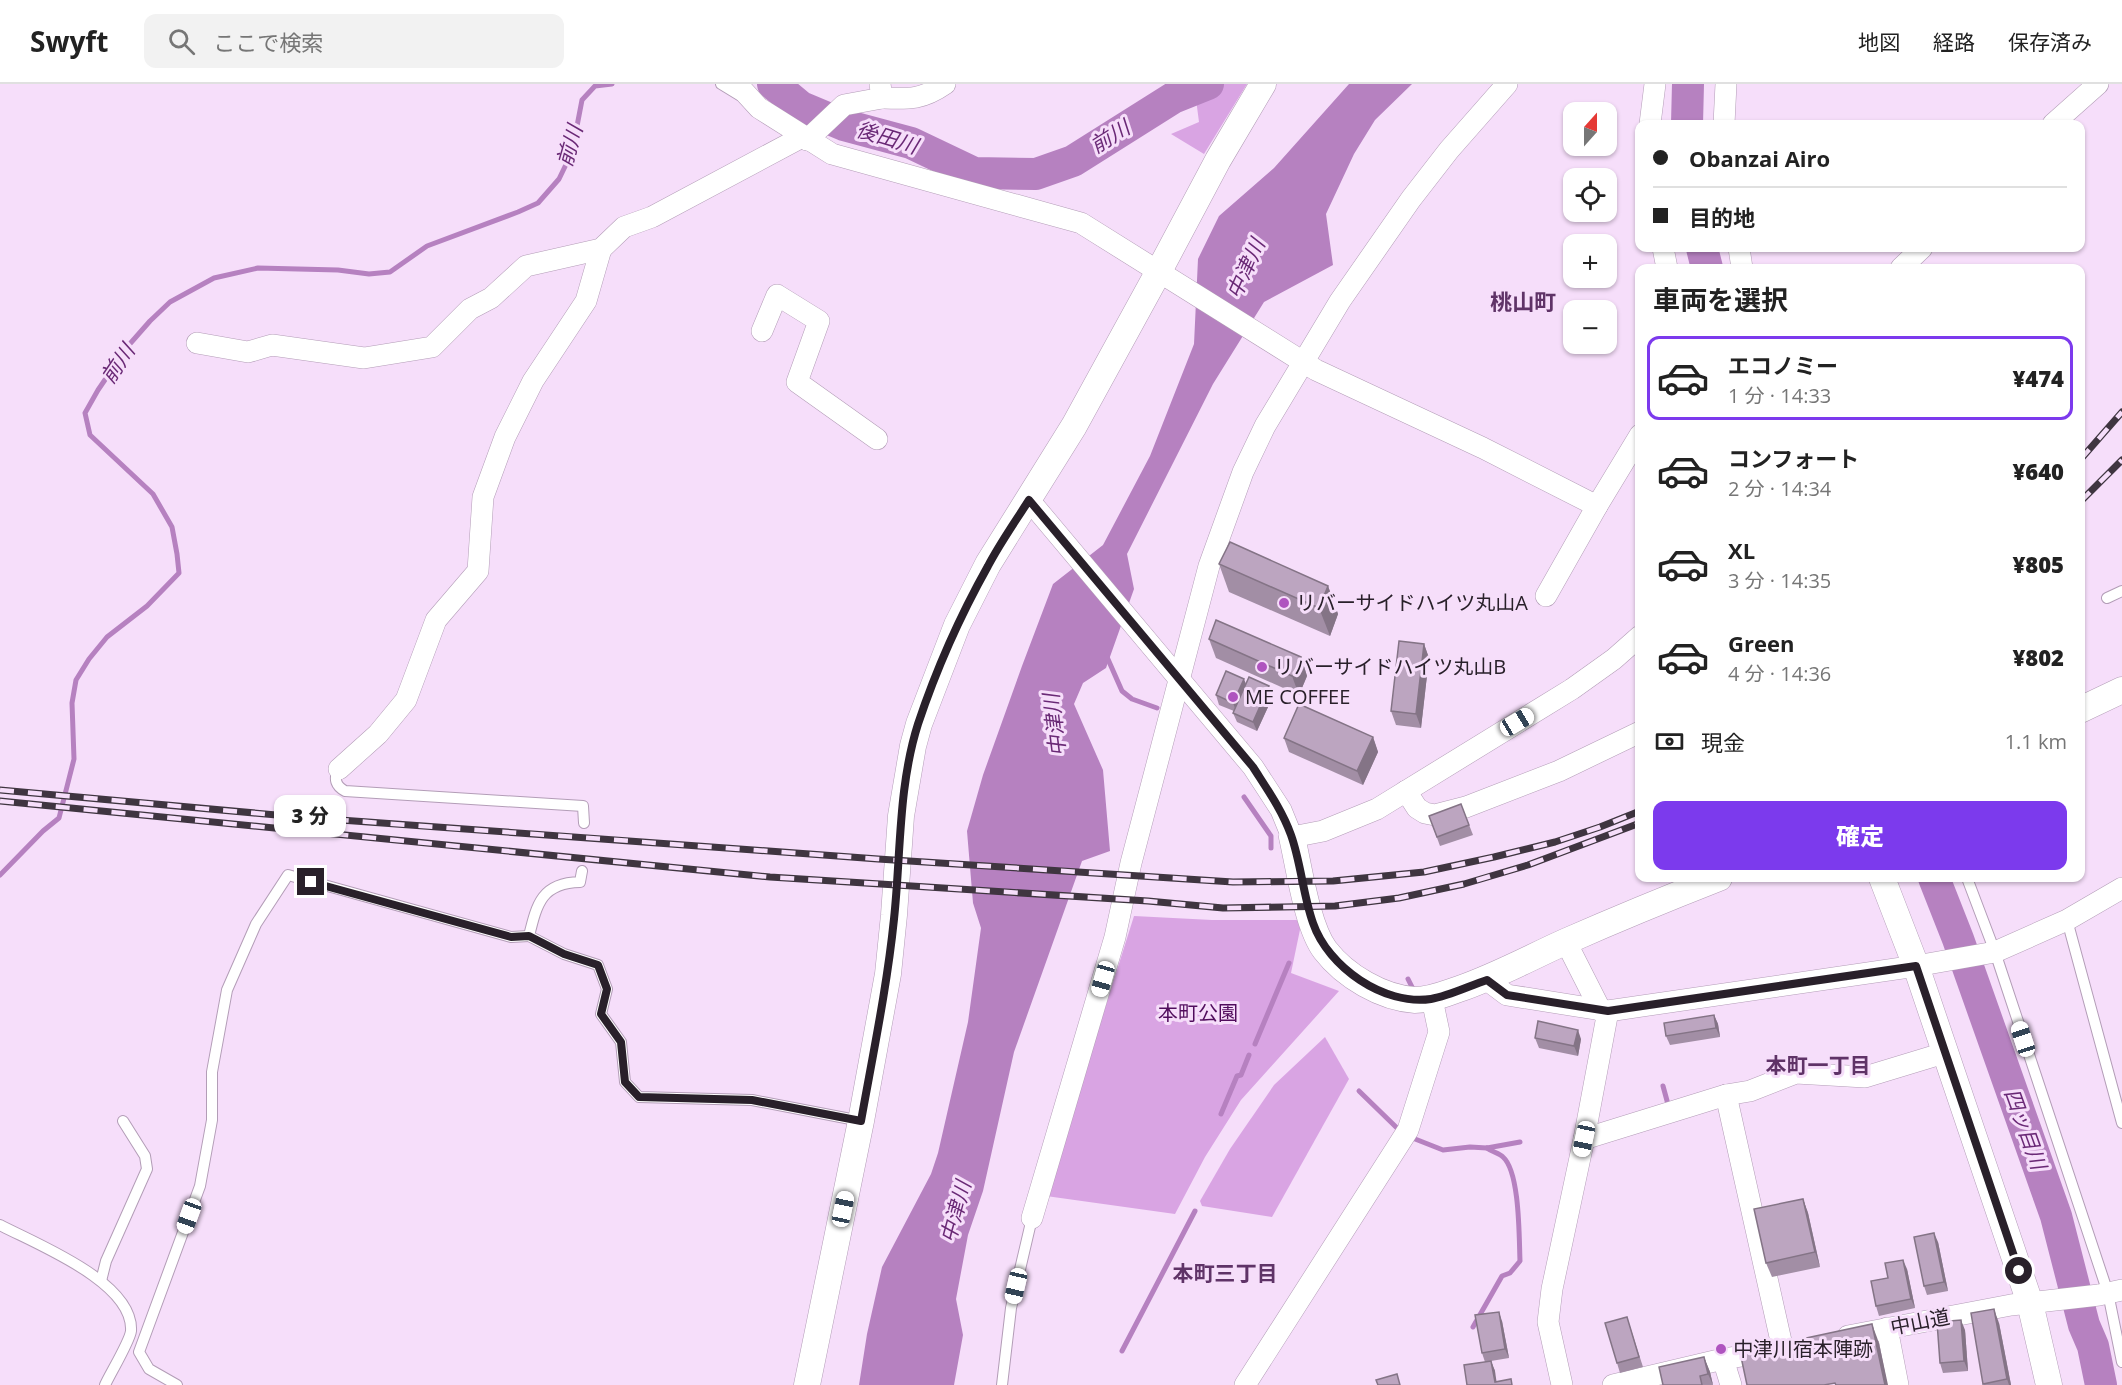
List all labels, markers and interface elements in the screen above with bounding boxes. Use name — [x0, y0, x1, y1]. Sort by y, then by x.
search box — [144, 14, 564, 68]
text: Swyft — [30, 22, 108, 60]
icon: search — [165, 25, 198, 58]
text: ここで検索 — [213, 27, 323, 57]
text: 地図 — [1858, 28, 1900, 56]
text: 経路 — [1933, 28, 1975, 56]
text: 保存済み — [2008, 28, 2092, 56]
north arrow — [1563, 102, 1617, 156]
map controls — [1563, 102, 1617, 354]
water label: 前川 — [1084, 112, 1136, 159]
water label: 後田川 — [853, 114, 923, 160]
water label: 前川 — [550, 120, 589, 170]
text: Obanzai Airo — [1689, 143, 1830, 173]
button: locate — [1563, 168, 1617, 222]
text: 目的地 — [1689, 202, 1755, 232]
water label: 中津川 — [1219, 232, 1272, 303]
button: + — [1563, 234, 1617, 288]
text: 車両を選択 — [1653, 281, 1788, 318]
district label: 桃山町 — [1490, 286, 1556, 316]
button: − — [1563, 300, 1617, 354]
water label: 前川 — [94, 337, 142, 389]
text: エコノミー — [1728, 350, 1838, 380]
icon: car — [1656, 351, 1710, 405]
text: ¥474 — [2012, 363, 2064, 393]
text: 1 分 · 14:33 — [1728, 382, 1831, 409]
text: コンフォート — [1728, 443, 1859, 473]
icon: car — [1656, 444, 1710, 498]
text: ¥640 — [2012, 456, 2064, 486]
text: 2 分 · 14:34 — [1728, 475, 1831, 502]
text: XL — [1728, 535, 1755, 565]
icon: car — [1656, 537, 1710, 591]
text: ¥805 — [2012, 549, 2064, 579]
text: 3 分 · 14:35 — [1728, 567, 1831, 594]
place label: リバーサイドハイツ丸山A — [1296, 589, 1528, 616]
marker: リバーサイドハイツ丸山A — [1277, 596, 1291, 610]
text: Green — [1728, 628, 1794, 658]
icon: car — [1656, 630, 1710, 684]
text: ¥802 — [2012, 642, 2064, 672]
place label: リバーサイドハイツ丸山B — [1274, 653, 1506, 680]
marker: リバーサイドハイツ丸山B — [1255, 660, 1269, 674]
text: 4 分 · 14:36 — [1728, 660, 1831, 687]
place label: ME COFFEE — [1245, 683, 1350, 710]
water label: 中津川 — [1036, 690, 1072, 758]
marker: ME COFFEE — [1226, 690, 1240, 704]
car — [1497, 705, 1537, 739]
icon: cash — [1653, 725, 1686, 758]
text: 現金 — [1701, 727, 1745, 757]
text: 1.1 km — [2005, 728, 2067, 755]
callout: 3 分 — [275, 795, 347, 837]
button: 確定 — [1653, 801, 2067, 870]
text: 3 分 — [292, 802, 328, 829]
route end — [297, 868, 324, 895]
car — [1089, 959, 1117, 999]
park label: 本町公園 — [1158, 999, 1238, 1026]
car — [2009, 1019, 2037, 1059]
district label: 本町一丁目 — [1766, 1051, 1871, 1079]
water label: 四ッ目川 — [1998, 1084, 2054, 1175]
car — [1571, 1120, 1597, 1158]
water label: 中津川 — [933, 1176, 977, 1246]
car — [830, 1190, 856, 1228]
car — [174, 1196, 204, 1236]
route start — [2005, 1257, 2032, 1284]
district label: 本町三丁目 — [1173, 1259, 1278, 1287]
car — [1003, 1266, 1029, 1306]
street label: 中山道 — [1888, 1303, 1952, 1340]
place label: 中津川宿本陣跡 — [1733, 1335, 1873, 1362]
marker: 中津川宿本陣跡 — [1714, 1342, 1728, 1356]

